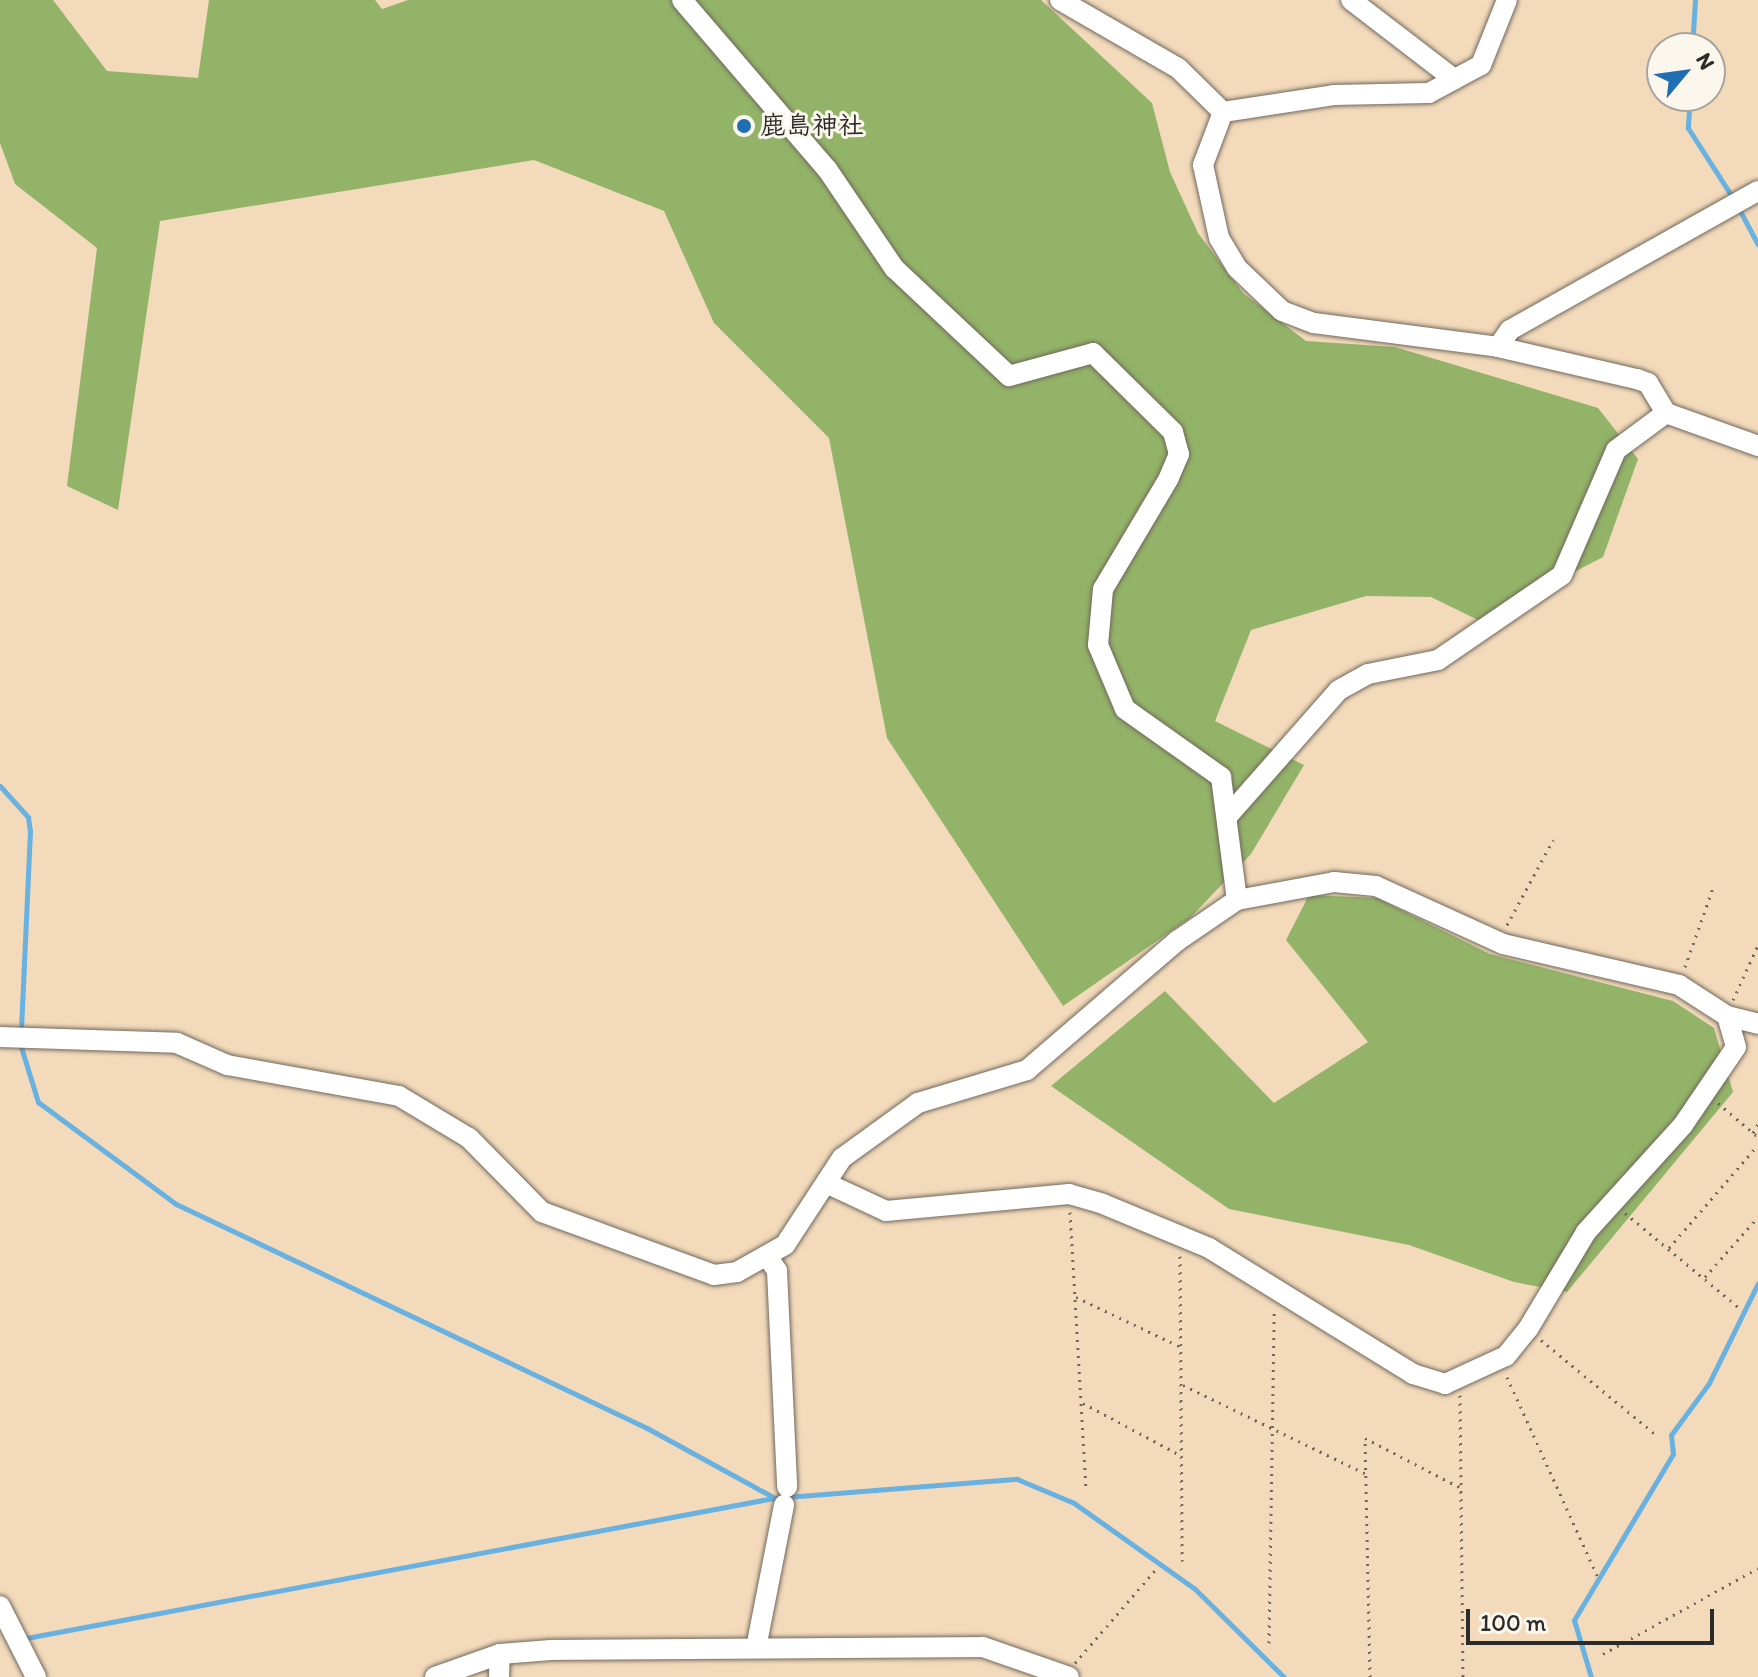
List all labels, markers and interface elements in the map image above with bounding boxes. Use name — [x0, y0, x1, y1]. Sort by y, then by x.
north arrow — [1646, 32, 1726, 112]
text: N — [1690, 48, 1721, 74]
place label: 鹿島神社 — [760, 110, 864, 142]
marker: 鹿島神社 — [735, 117, 753, 135]
scale bar — [1470, 1593, 1718, 1643]
text: 100 m — [1480, 1608, 1546, 1637]

